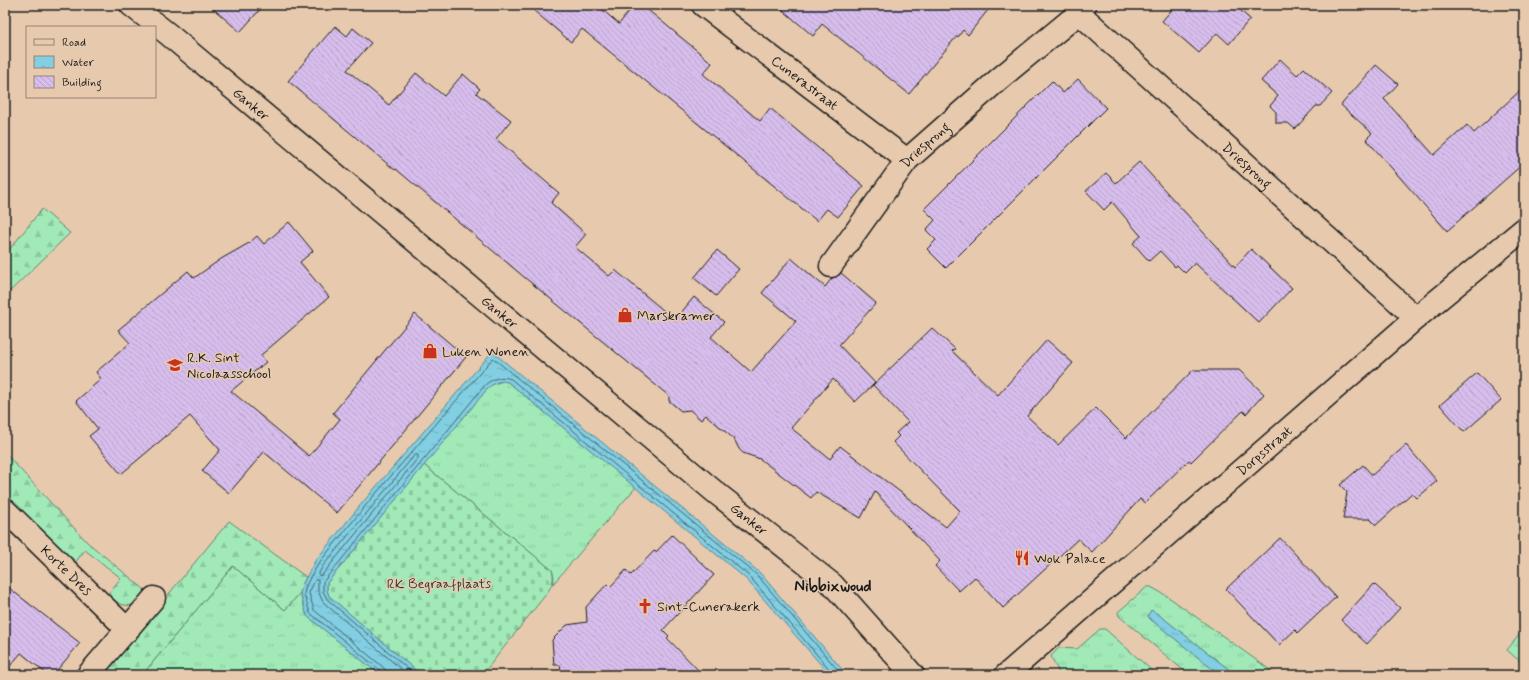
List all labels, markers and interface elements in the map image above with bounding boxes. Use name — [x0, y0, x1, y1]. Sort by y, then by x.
legend — [26, 26, 156, 98]
text: Road — [62, 35, 86, 51]
street label: Cunerastraat — [767, 52, 841, 115]
text: Water — [62, 55, 94, 71]
text: Building — [62, 75, 102, 92]
street label: Ganker — [229, 84, 273, 125]
street label: Driesprong — [896, 118, 955, 171]
street label: Driesprong — [1218, 139, 1275, 195]
street label: Ganker — [477, 292, 522, 333]
shop icon: Marskramer — [616, 306, 634, 324]
place label: Marskramer — [637, 307, 715, 325]
shop icon: Luken Wonen — [421, 342, 439, 360]
place label: Luken Wonen — [442, 343, 529, 361]
place label: R.K. Sint Nicolaasschool — [187, 349, 271, 383]
school or university icon: R.K. Sint Nicolaasschool — [166, 356, 184, 374]
street label: Dorpsstraat — [1233, 422, 1296, 480]
street label: Ganker — [726, 499, 771, 540]
street label: Korte Dres — [36, 542, 96, 600]
restaurant icon: Wok Palace — [1013, 549, 1031, 567]
place label: Wok Palace — [1034, 550, 1106, 568]
park label: RK Begraafplaats — [387, 575, 491, 593]
district label: Nibbixwoud — [794, 576, 872, 597]
church icon: Sint-Cunerakerk — [636, 597, 654, 615]
place label: Sint-Cunerakerk — [657, 598, 760, 616]

